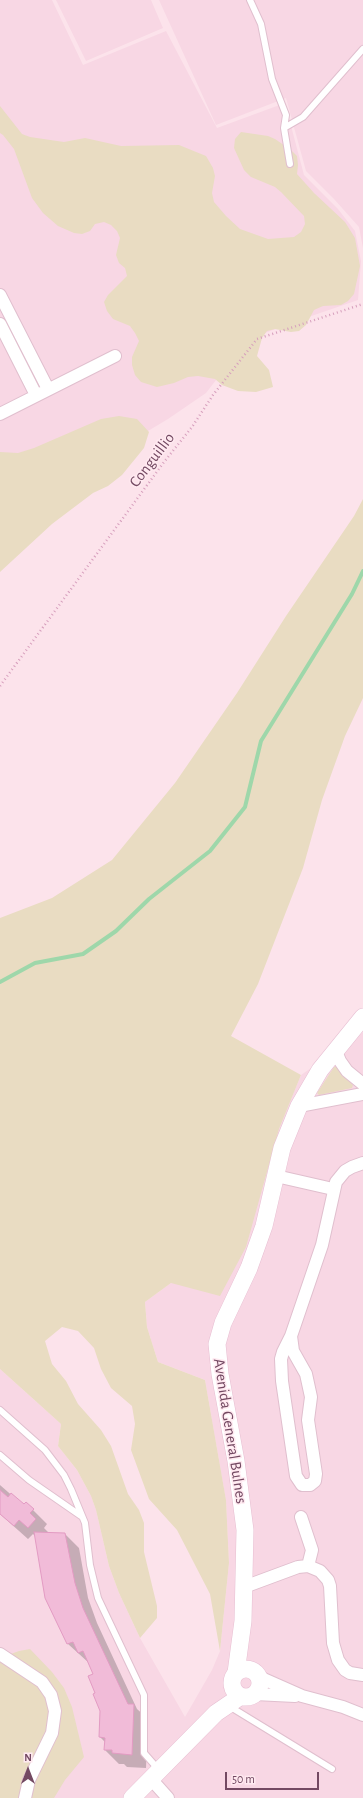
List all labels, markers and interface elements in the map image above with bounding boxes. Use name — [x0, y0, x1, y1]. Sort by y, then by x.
street label: Conguillio — [125, 429, 179, 491]
street label: Avenida General Bulnes — [209, 1357, 251, 1505]
north arrow — [8, 1750, 48, 1790]
text: N — [24, 1752, 32, 1763]
scale bar — [227, 1764, 321, 1790]
text: 50 m — [232, 1773, 255, 1785]

